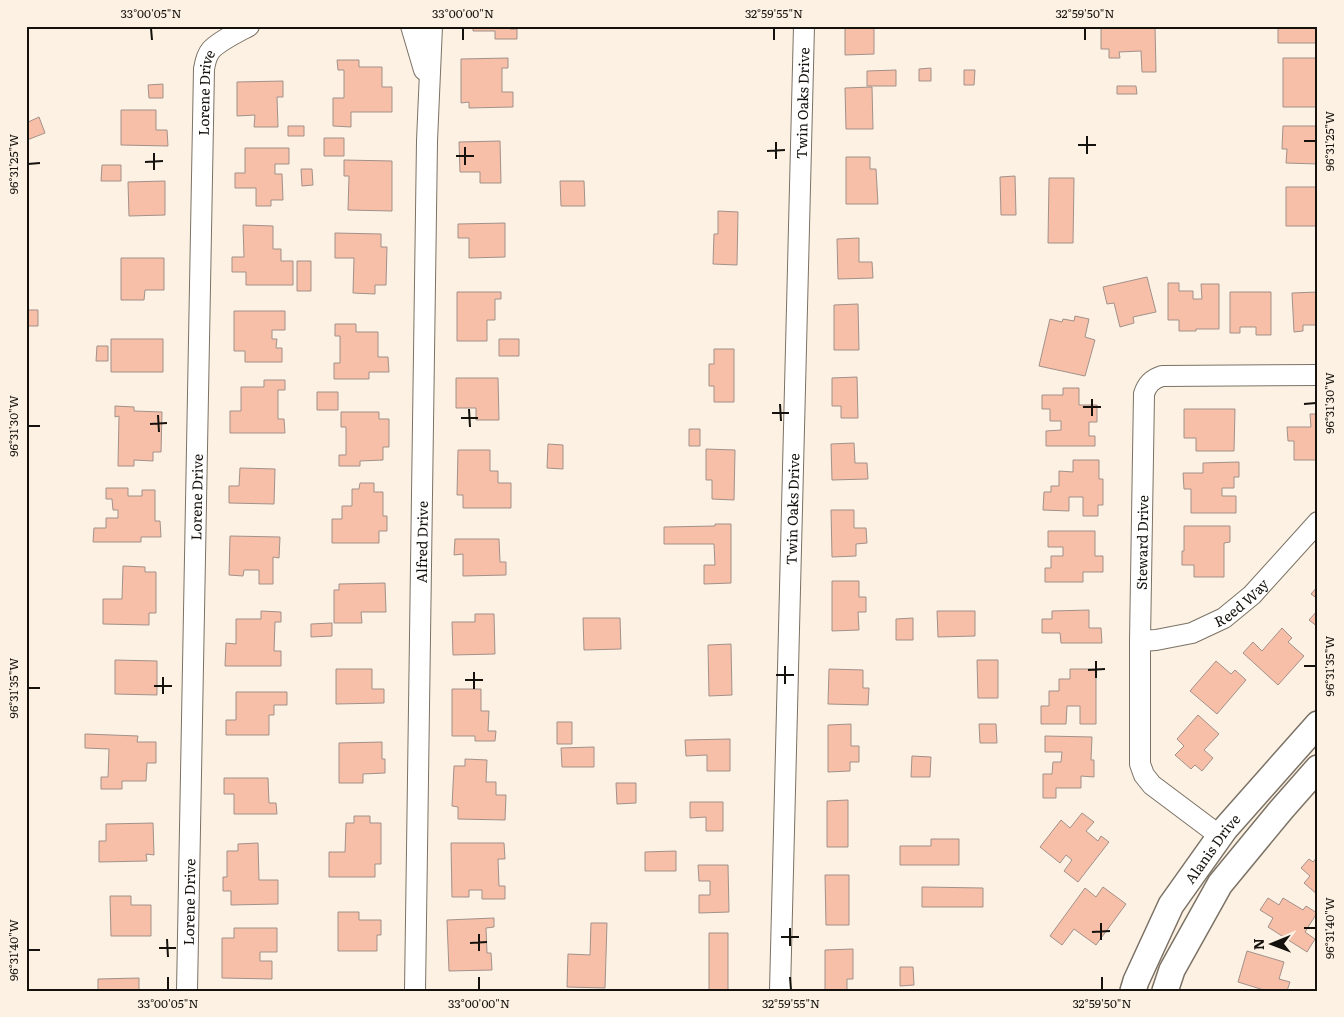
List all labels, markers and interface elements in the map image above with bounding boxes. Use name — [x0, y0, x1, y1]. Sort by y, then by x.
text: 33°00'05"N — [121, 4, 181, 22]
text: 33°00'00"N — [432, 4, 494, 22]
text: 32°59'55"N — [745, 4, 803, 22]
text: 32°59'50"N — [1055, 4, 1115, 22]
street label: Lorene Drive — [193, 45, 219, 136]
street label: Twin Oaks Drive — [791, 47, 813, 159]
text: 96°31'25"W — [1320, 111, 1338, 171]
text: 96°31'25"W — [4, 134, 22, 194]
text: 96°31'30"W — [1320, 372, 1338, 434]
text: 96°31'30"W — [4, 395, 22, 457]
street label: Twin Oaks Drive — [781, 453, 803, 565]
street label: Lorene Drive — [185, 454, 207, 541]
street label: Steward Drive — [1131, 495, 1152, 590]
street label: Alfred Drive — [411, 501, 432, 583]
street label: Reed Way — [1211, 573, 1273, 631]
text: 96°31'35"W — [1320, 636, 1338, 696]
text: 96°31'35"W — [4, 658, 22, 718]
street label: Alanis Drive — [1179, 809, 1244, 887]
street label: Lorene Drive — [178, 858, 199, 946]
text: 96°31'40"W — [1320, 897, 1338, 959]
text: 96°31'40"W — [4, 919, 22, 981]
north arrow — [1246, 920, 1296, 970]
text: N — [1248, 938, 1268, 950]
text: 33°00'05"N — [138, 994, 198, 1012]
text: 33°00'00"N — [448, 994, 510, 1012]
text: 32°59'55"N — [762, 994, 820, 1012]
text: 32°59'50"N — [1072, 994, 1132, 1012]

